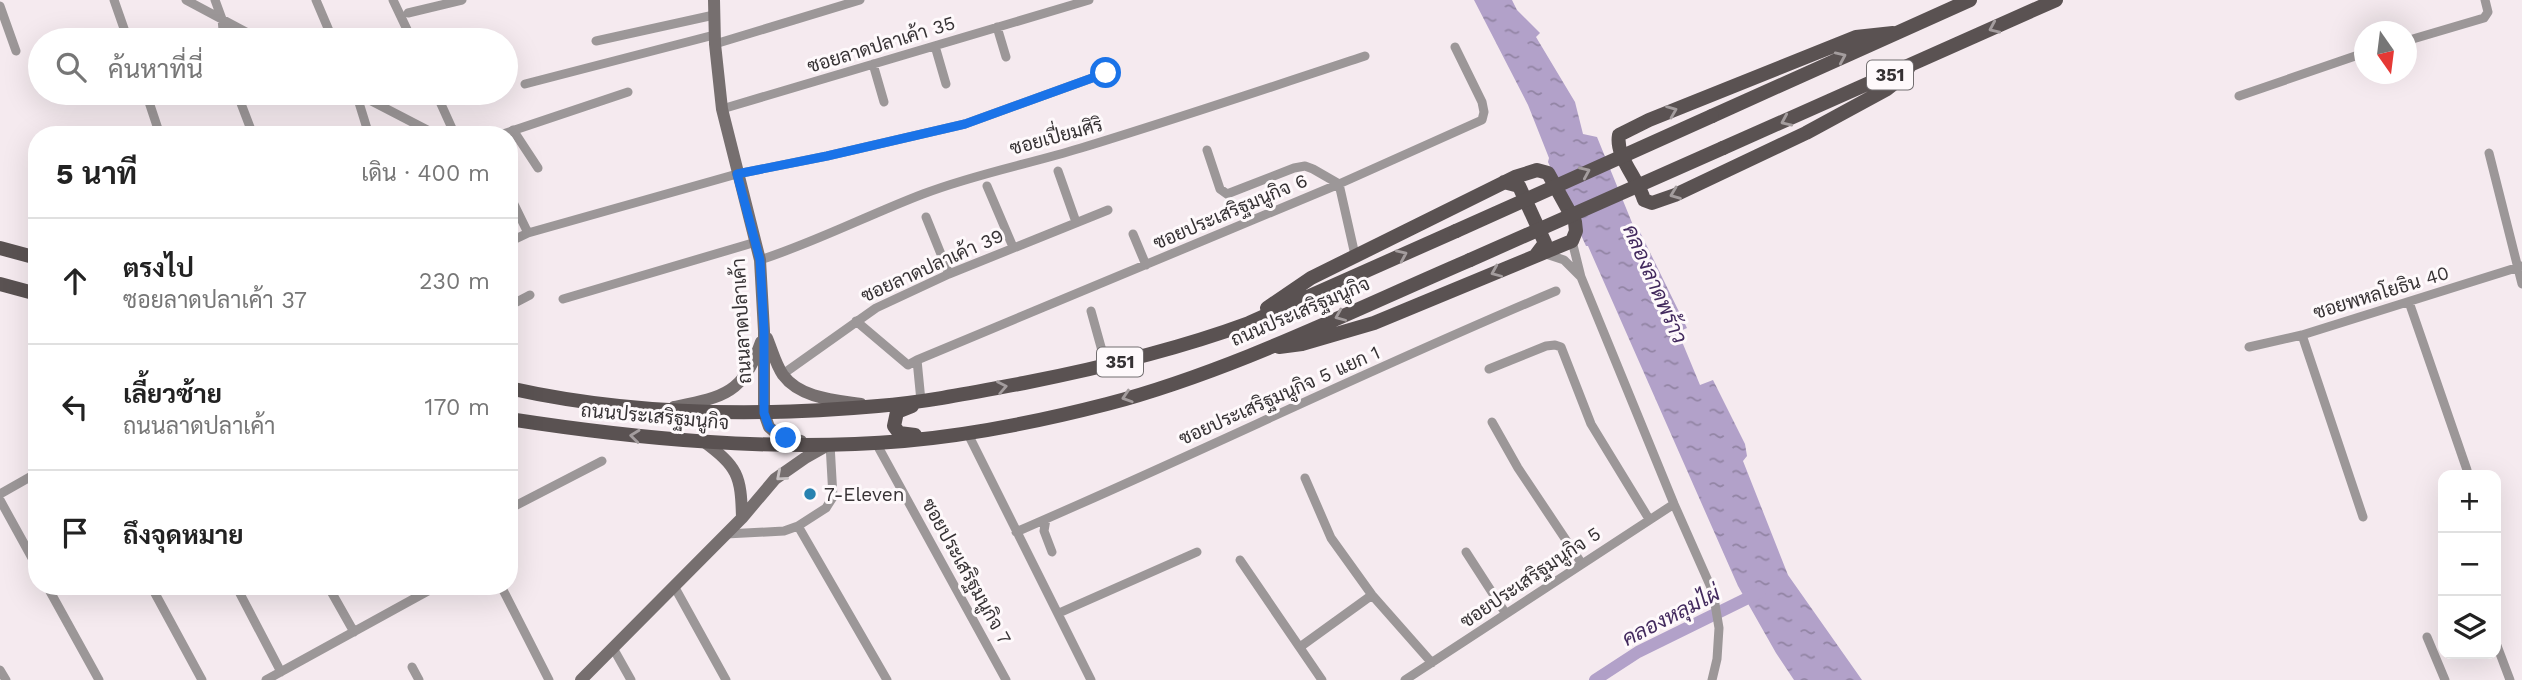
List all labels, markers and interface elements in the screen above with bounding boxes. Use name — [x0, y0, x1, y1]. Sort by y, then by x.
street label: ซอยลาดปลาเค้า 35 — [805, 11, 958, 78]
one-way arrow — [1989, 20, 2001, 34]
north arrow — [2354, 21, 2417, 84]
search box — [28, 28, 518, 105]
icon: search — [52, 48, 90, 86]
one-way arrow — [1834, 51, 1846, 65]
text: ค้นหาที่นี่ — [108, 54, 203, 84]
route start — [1090, 57, 1121, 88]
road number: 351 — [1867, 60, 1913, 90]
one-way arrow — [1665, 106, 1677, 120]
street label: ซอยเปี่ยมศิริ — [1006, 107, 1105, 160]
one-way arrow — [1781, 112, 1793, 126]
text: 5 นาที — [56, 156, 137, 191]
text: เดิน · 400 m — [361, 160, 490, 187]
one-way arrow — [1578, 167, 1590, 181]
street label: ซอยประเสริฐมนูกิจ 6 — [1150, 169, 1311, 256]
one-way arrow — [1670, 186, 1682, 200]
water label: คลองลาดพร้าว — [1618, 220, 1693, 347]
street label: ซอยลาดปลาเค้า 39 — [857, 224, 1007, 307]
one-way arrow — [1395, 249, 1407, 263]
text: ตรงไป — [123, 253, 194, 283]
street label: ถนนลาดปลาเค้า — [727, 257, 756, 384]
street label: ซอยพหลโยธิน 40 — [2310, 260, 2452, 324]
icon: ahead — [56, 262, 94, 300]
one-way arrow — [1491, 264, 1504, 278]
text: 230 m — [419, 268, 490, 295]
street label: ถนนประเสริฐมนูกิจ — [1227, 272, 1374, 353]
text: ซอยลาดปลาเค้า 37 — [123, 287, 307, 314]
one-way arrow — [1334, 308, 1347, 322]
street label: ซอยประเสริฐมนูกิจ 5 แยก 1 — [1175, 341, 1384, 452]
road number: 351 — [1097, 348, 1143, 376]
text: เลี้ยวซ้าย — [123, 379, 222, 409]
one-way arrow — [996, 380, 1008, 395]
icon: left — [56, 388, 94, 426]
one-way arrow — [1122, 389, 1134, 404]
text: 170 m — [425, 394, 490, 421]
street label: ถนนประเสริฐมนูกิจ — [580, 399, 730, 436]
text: ถนนลาดปลาเค้า — [123, 413, 276, 440]
route end — [770, 422, 801, 453]
one-way arrow — [629, 429, 640, 444]
one-way arrow — [776, 468, 789, 480]
map controls — [2438, 470, 2501, 659]
button: + — [2438, 470, 2501, 533]
place label: 7-Eleven — [824, 483, 905, 506]
marker: 7-Eleven — [802, 486, 818, 502]
street label: ซอยประเสริฐมนูกิจ 7 — [915, 494, 1016, 649]
icon: arrive — [56, 514, 94, 552]
text: ถึงจุดหมาย — [123, 520, 244, 550]
street label: ซอยประเสริฐมนูกิจ 5 — [1456, 522, 1606, 635]
button: − — [2438, 533, 2501, 596]
water label: คลองหลุมไผ่ — [1618, 580, 1726, 653]
button: layers — [2438, 596, 2501, 659]

